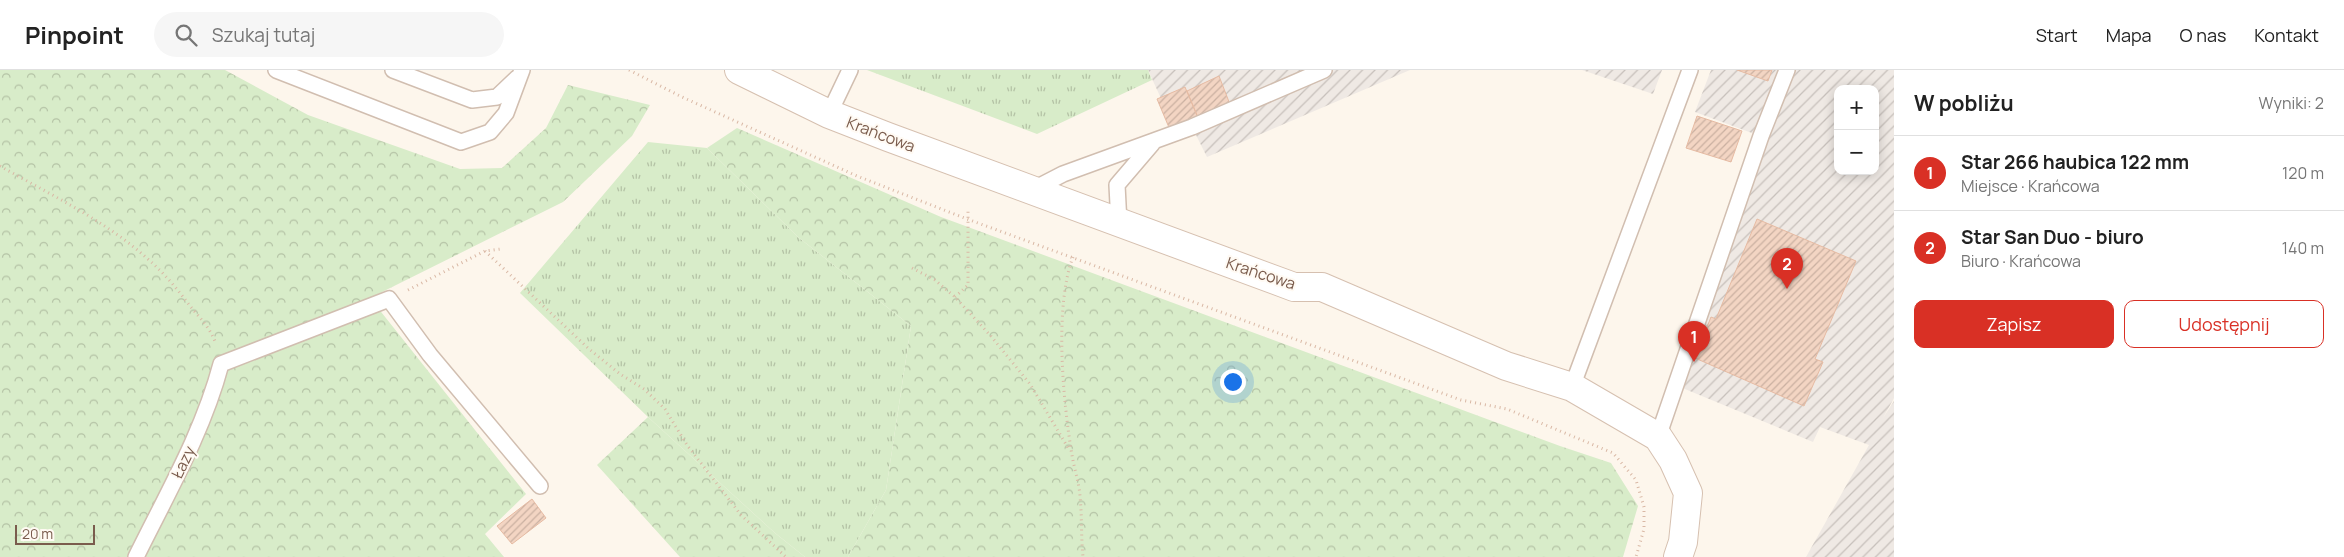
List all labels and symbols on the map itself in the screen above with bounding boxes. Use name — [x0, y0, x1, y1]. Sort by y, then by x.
street label: Krańcowa — [844, 111, 918, 157]
pin: 2 — [1771, 248, 1803, 289]
street label: Krańcowa — [1223, 251, 1299, 295]
pin: 1 — [1678, 321, 1710, 362]
your location — [1220, 369, 1246, 395]
street label: Łazy — [166, 441, 201, 482]
scale bar — [15, 522, 95, 545]

